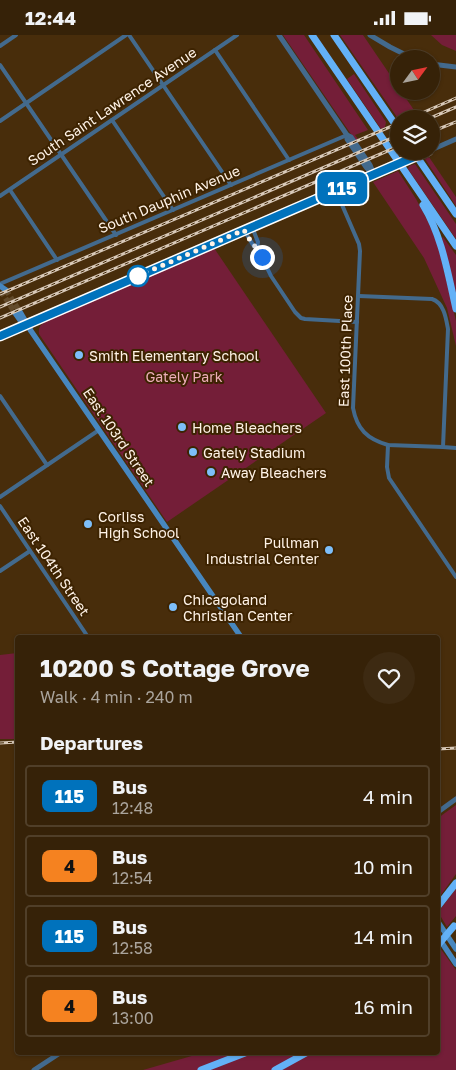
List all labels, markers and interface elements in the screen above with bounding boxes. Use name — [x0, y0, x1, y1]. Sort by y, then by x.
text: 12:44 — [25, 6, 76, 29]
street label: South Saint Lawrence Avenue — [24, 43, 200, 169]
north arrow — [390, 50, 440, 100]
map controls — [390, 50, 440, 160]
button: layers — [390, 110, 440, 160]
street label: South Dauphin Avenue — [96, 161, 242, 237]
line badge: 115 — [313, 172, 371, 204]
text: 115 — [327, 177, 357, 199]
your location — [250, 245, 275, 270]
unlabelled marker — [127, 265, 149, 287]
street label: East 100th Place — [335, 295, 355, 407]
place label: Smith Elementary School — [89, 347, 259, 364]
marker: Smith Elementary School — [73, 349, 85, 361]
park label: Gately Park — [145, 368, 223, 385]
street label: East 103rd Street — [80, 384, 158, 490]
place label: Home Bleachers — [192, 419, 302, 436]
marker: Home Bleachers — [176, 421, 188, 433]
place label: Gately Stadium — [203, 444, 305, 461]
marker: Gately Stadium — [187, 446, 199, 458]
place label: Away Bleachers — [221, 464, 327, 481]
marker: Away Bleachers — [205, 466, 217, 478]
place label: Corliss High School — [98, 508, 180, 541]
street label: East 104th Street — [15, 513, 93, 619]
marker: Corliss High School — [82, 518, 94, 530]
place label: Pullman Industrial Center — [206, 534, 320, 567]
marker: Pullman Industrial Center — [323, 544, 335, 556]
place label: Chicagoland Christian Center — [183, 591, 293, 624]
marker: Chicagoland Christian Center — [167, 601, 179, 613]
button: heart — [363, 652, 415, 704]
text: 10200 S Cottage Grove — [40, 653, 310, 682]
text: Walk · 4 min · 240 m — [40, 687, 193, 707]
text: Departures — [40, 731, 143, 754]
text: Bus — [112, 775, 147, 798]
text: 115 — [55, 785, 84, 807]
text: 4 min — [363, 785, 413, 808]
text: 12:48 — [112, 798, 153, 818]
text: Bus — [112, 845, 147, 868]
text: 4 — [64, 855, 75, 877]
text: 10 min — [354, 855, 413, 878]
text: 12:54 — [112, 868, 153, 888]
text: Bus — [112, 915, 147, 938]
text: 115 — [55, 925, 84, 947]
text: 14 min — [354, 925, 413, 948]
text: 12:58 — [112, 938, 153, 958]
text: Bus — [112, 985, 147, 1008]
text: 4 — [64, 995, 75, 1017]
text: 16 min — [354, 995, 413, 1018]
text: 13:00 — [112, 1008, 154, 1028]

